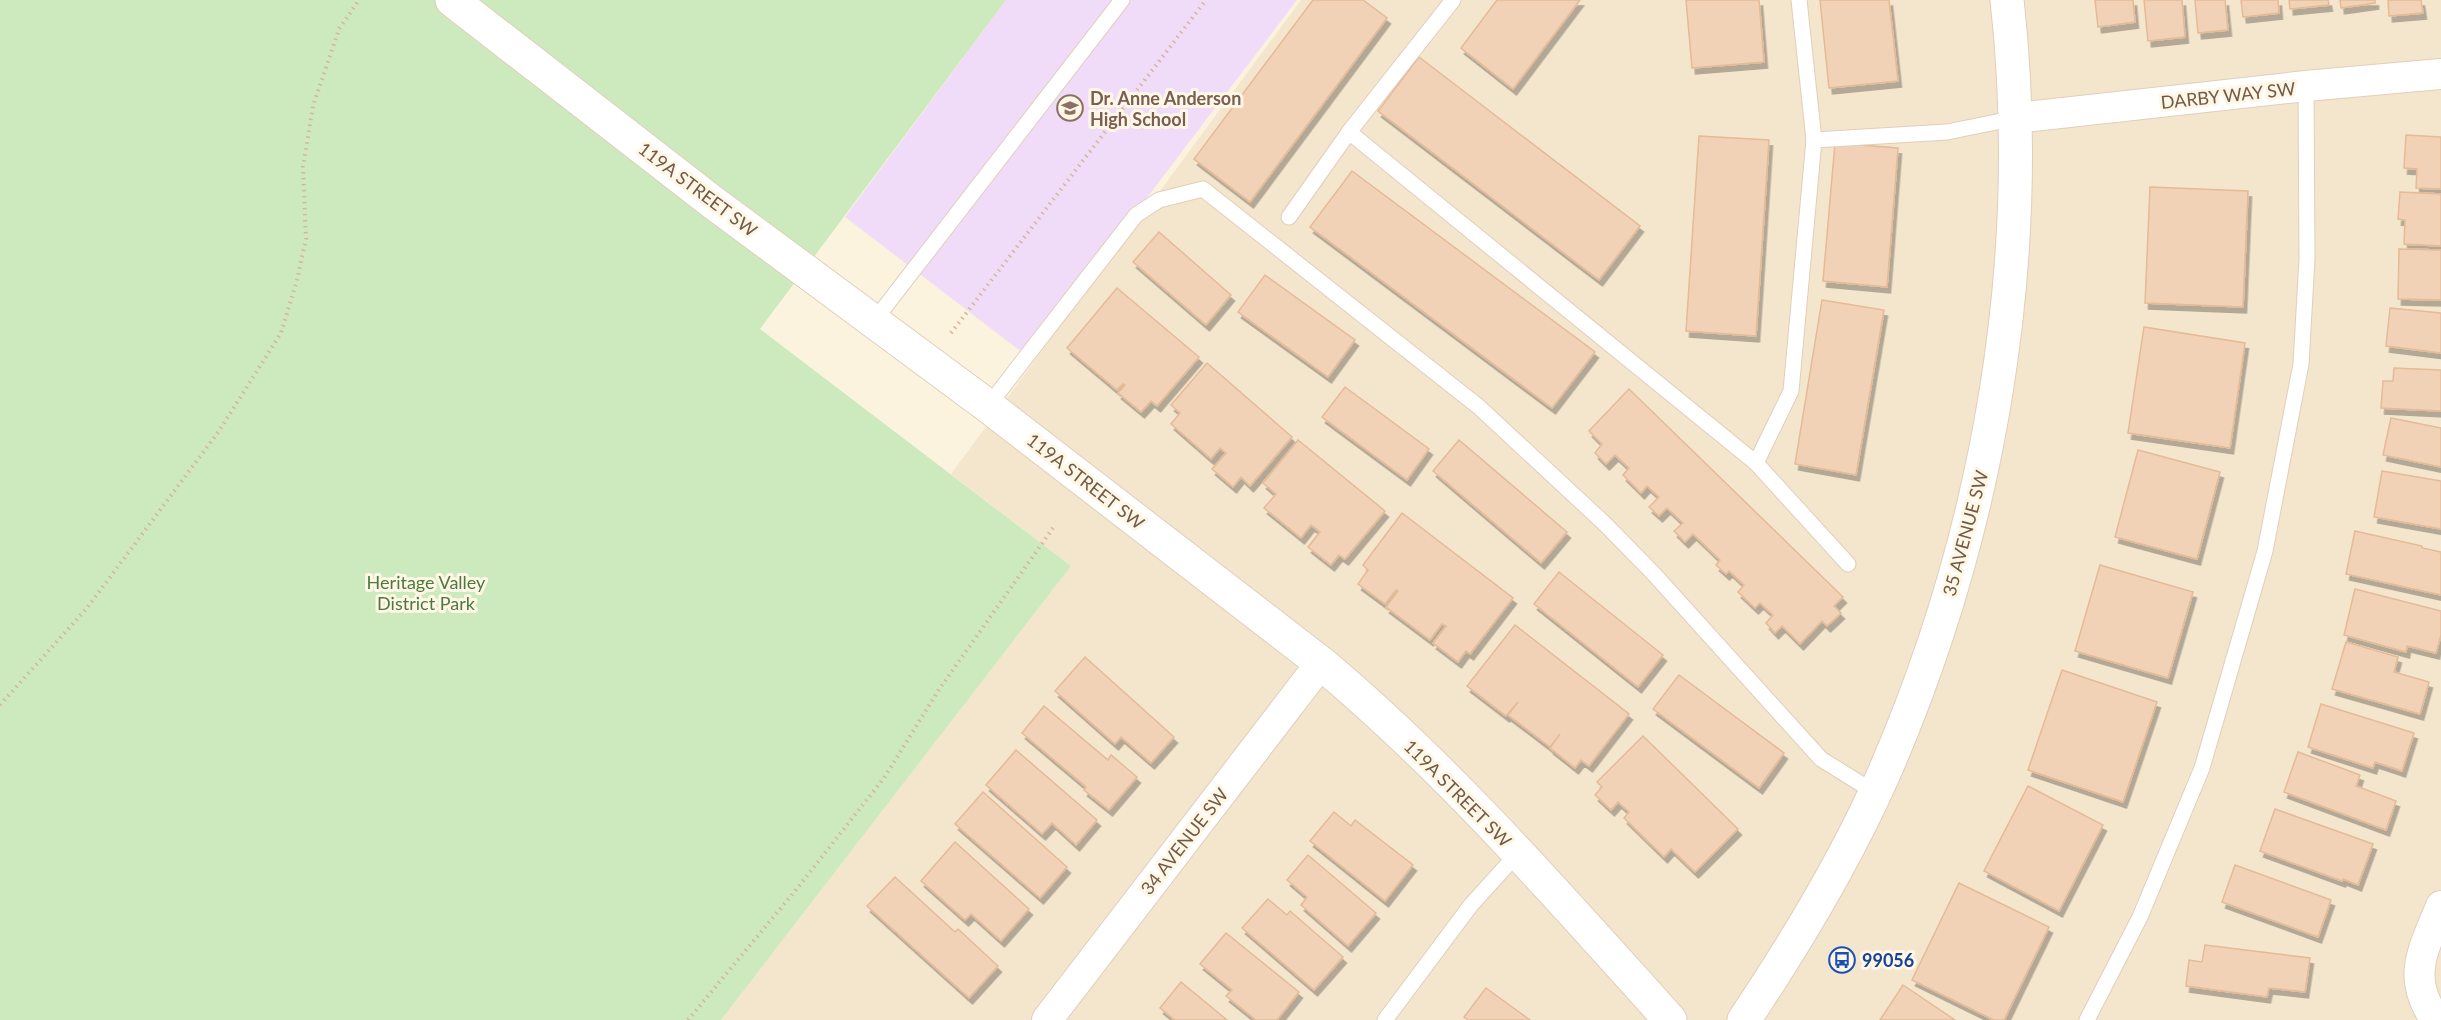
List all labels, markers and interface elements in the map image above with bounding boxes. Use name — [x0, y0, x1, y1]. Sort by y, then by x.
street label: DARBY WAY SW — [2160, 77, 2297, 113]
place label: Dr. Anne Anderson High School — [1090, 87, 1241, 130]
school or university icon: Dr. Anne Anderson High School — [1055, 93, 1085, 123]
street label: 119A STREET SW — [634, 137, 762, 241]
street label: 119A STREET SW — [1023, 428, 1149, 534]
street label: 35 AVENUE SW — [1938, 468, 1992, 598]
park label: Heritage Valley District Park — [367, 571, 486, 614]
street label: 119A STREET SW — [1400, 735, 1517, 852]
street label: 34 AVENUE SW — [1136, 783, 1233, 899]
bus stop icon: 99056 — [1827, 945, 1857, 975]
place label: 99056 — [1862, 949, 1914, 971]

